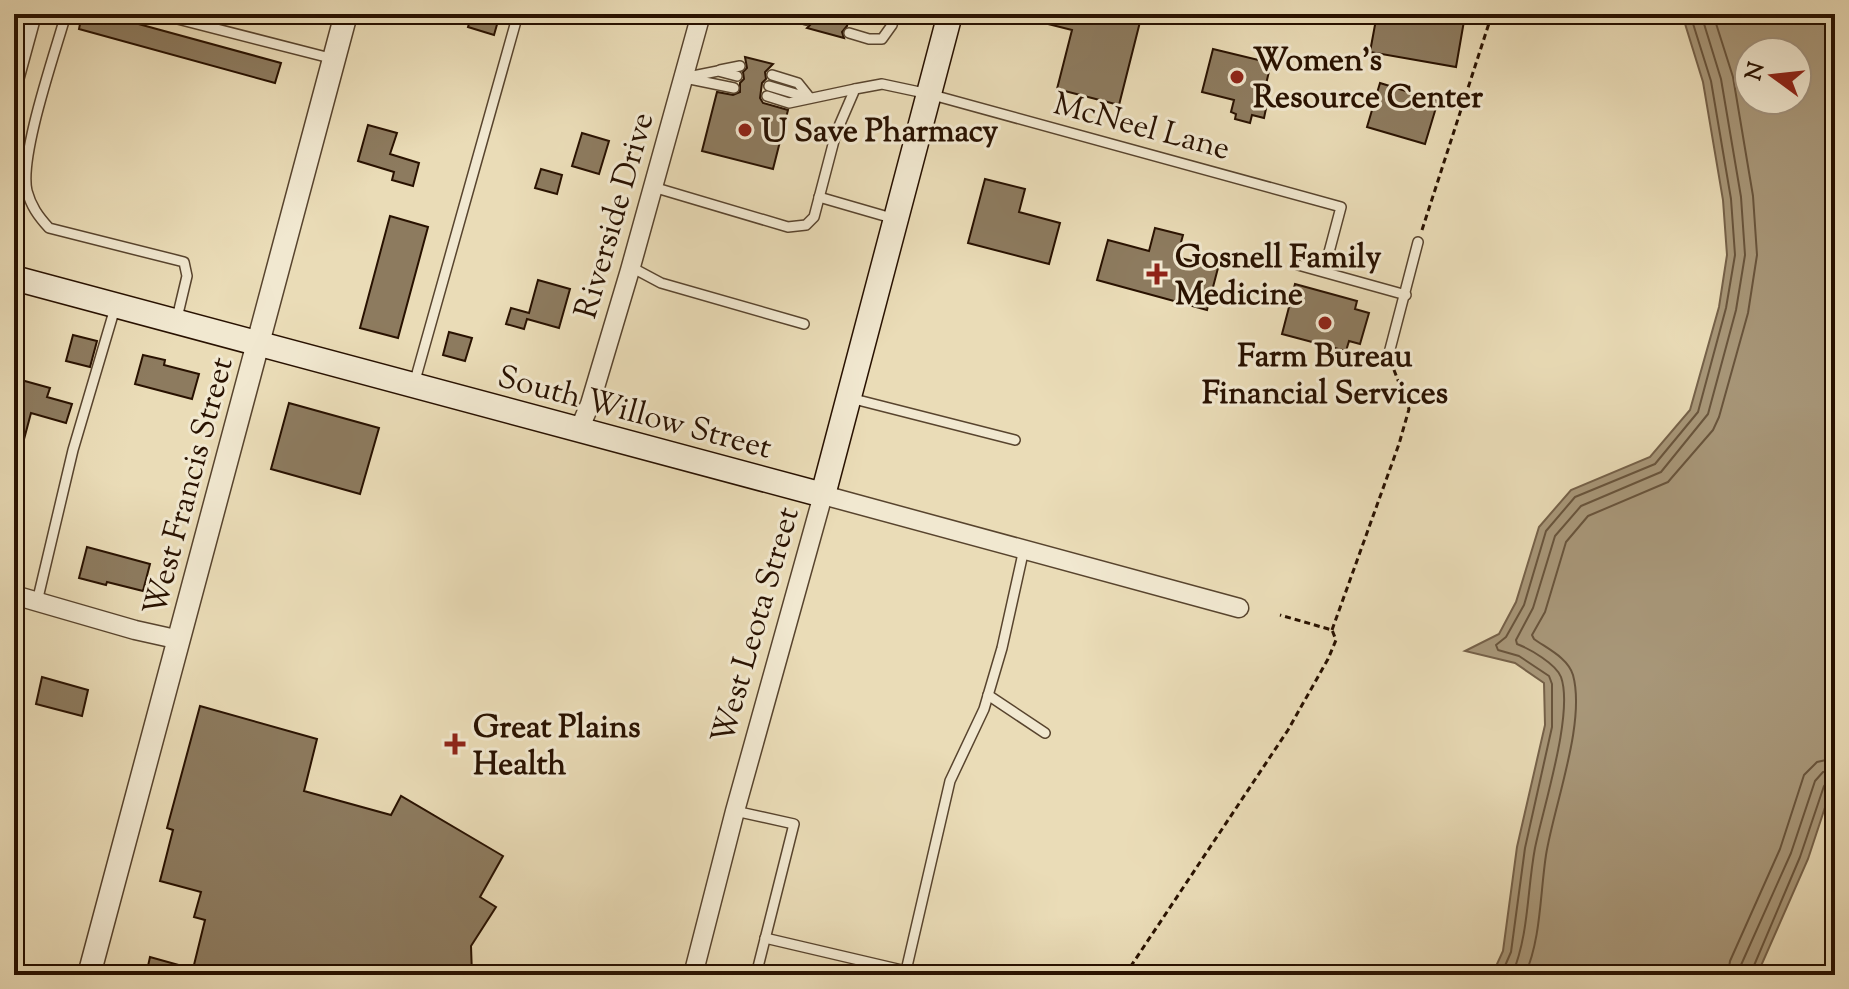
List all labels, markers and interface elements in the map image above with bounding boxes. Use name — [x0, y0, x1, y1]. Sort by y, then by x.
north arrow — [1733, 36, 1813, 116]
place label: Women's Resource Center — [1253, 39, 1484, 122]
text: N — [1739, 59, 1774, 84]
marker: Women's Resource Center — [1228, 68, 1246, 86]
street label: McNeel Lane — [1048, 82, 1235, 174]
street label: Riverside Drive — [564, 107, 667, 324]
place label: U Save Pharmacy — [761, 110, 998, 156]
marker: U Save Pharmacy — [736, 121, 754, 139]
place label: Gosnell Family Medicine — [1175, 236, 1381, 319]
marker: Gosnell Family Medicine — [1146, 263, 1168, 285]
marker: Farm Bureau Financial Services — [1316, 314, 1334, 332]
place label: Farm Bureau Financial Services — [1202, 335, 1448, 418]
street label: West Francis Street — [133, 352, 247, 621]
street label: South Willow Street — [492, 355, 776, 473]
street label: West Leota Street — [701, 502, 813, 750]
place label: Great Plains Health — [473, 706, 641, 789]
marker: Great Plains Health — [444, 733, 466, 755]

